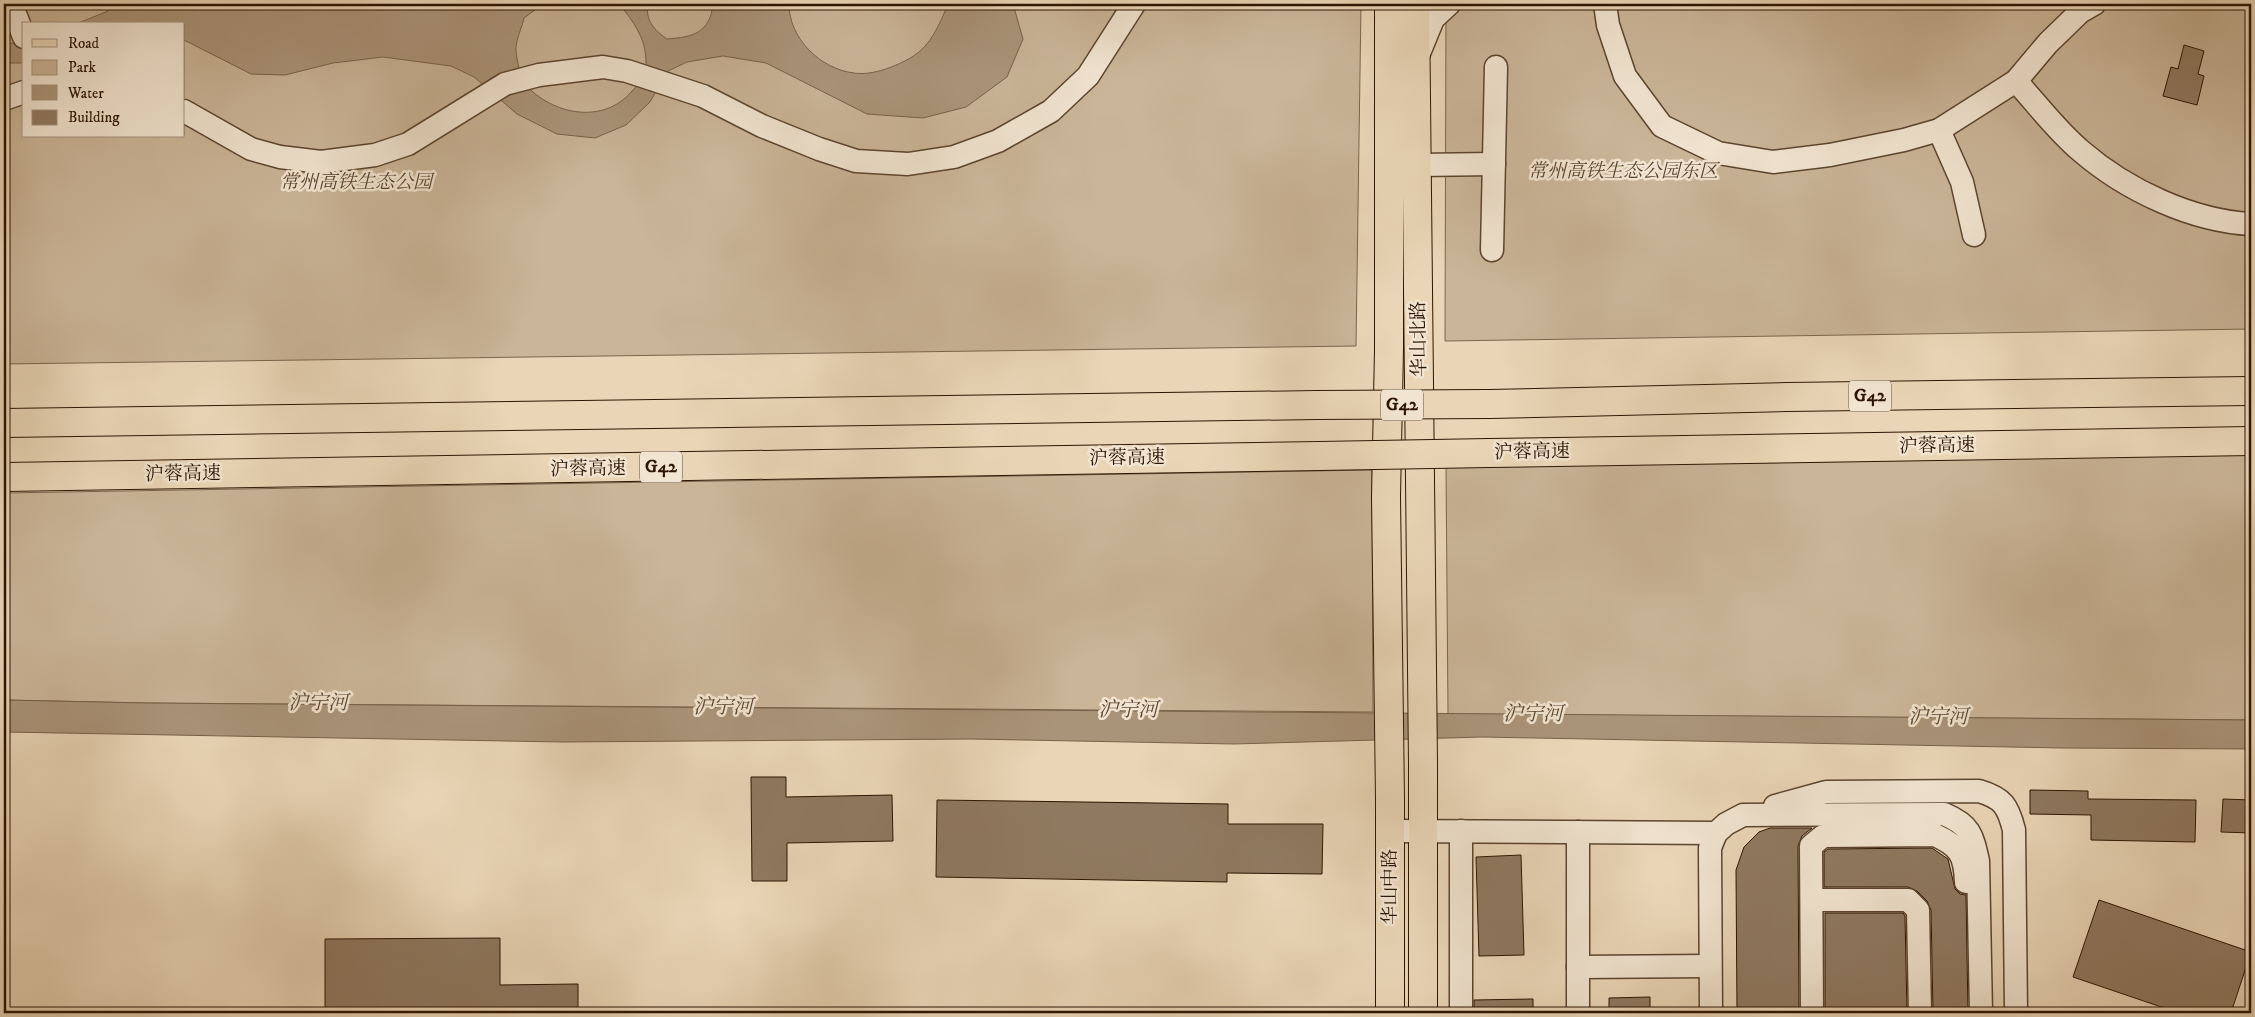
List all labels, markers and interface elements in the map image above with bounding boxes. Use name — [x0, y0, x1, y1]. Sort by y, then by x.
legend — [22, 22, 185, 138]
text: Road — [68, 34, 100, 53]
text: Park — [68, 58, 97, 77]
text: Water — [67, 84, 104, 103]
text: Building — [68, 108, 120, 127]
park label: 常州高铁生态公园东区 — [1528, 160, 1721, 183]
park label: 常州高铁生态公园 — [280, 171, 435, 194]
street label: 华山北路 — [1407, 301, 1431, 377]
road number: G42 — [1849, 381, 1891, 412]
road number: G42 — [1381, 390, 1423, 420]
street label: 沪蓉高速 — [1899, 434, 1975, 458]
street label: 沪蓉高速 — [1494, 440, 1570, 464]
street label: 沪蓉高速 — [1089, 446, 1165, 470]
road number: G42 — [640, 452, 682, 482]
street label: 沪蓉高速 — [550, 457, 626, 481]
street label: 沪蓉高速 — [145, 462, 221, 486]
water label: 沪宁河 — [288, 691, 351, 716]
water label: 沪宁河 — [693, 695, 756, 720]
water label: 沪宁河 — [1098, 698, 1161, 723]
water label: 沪宁河 — [1503, 702, 1566, 727]
water label: 沪宁河 — [1908, 705, 1971, 730]
street label: 华山中路 — [1379, 849, 1402, 925]

